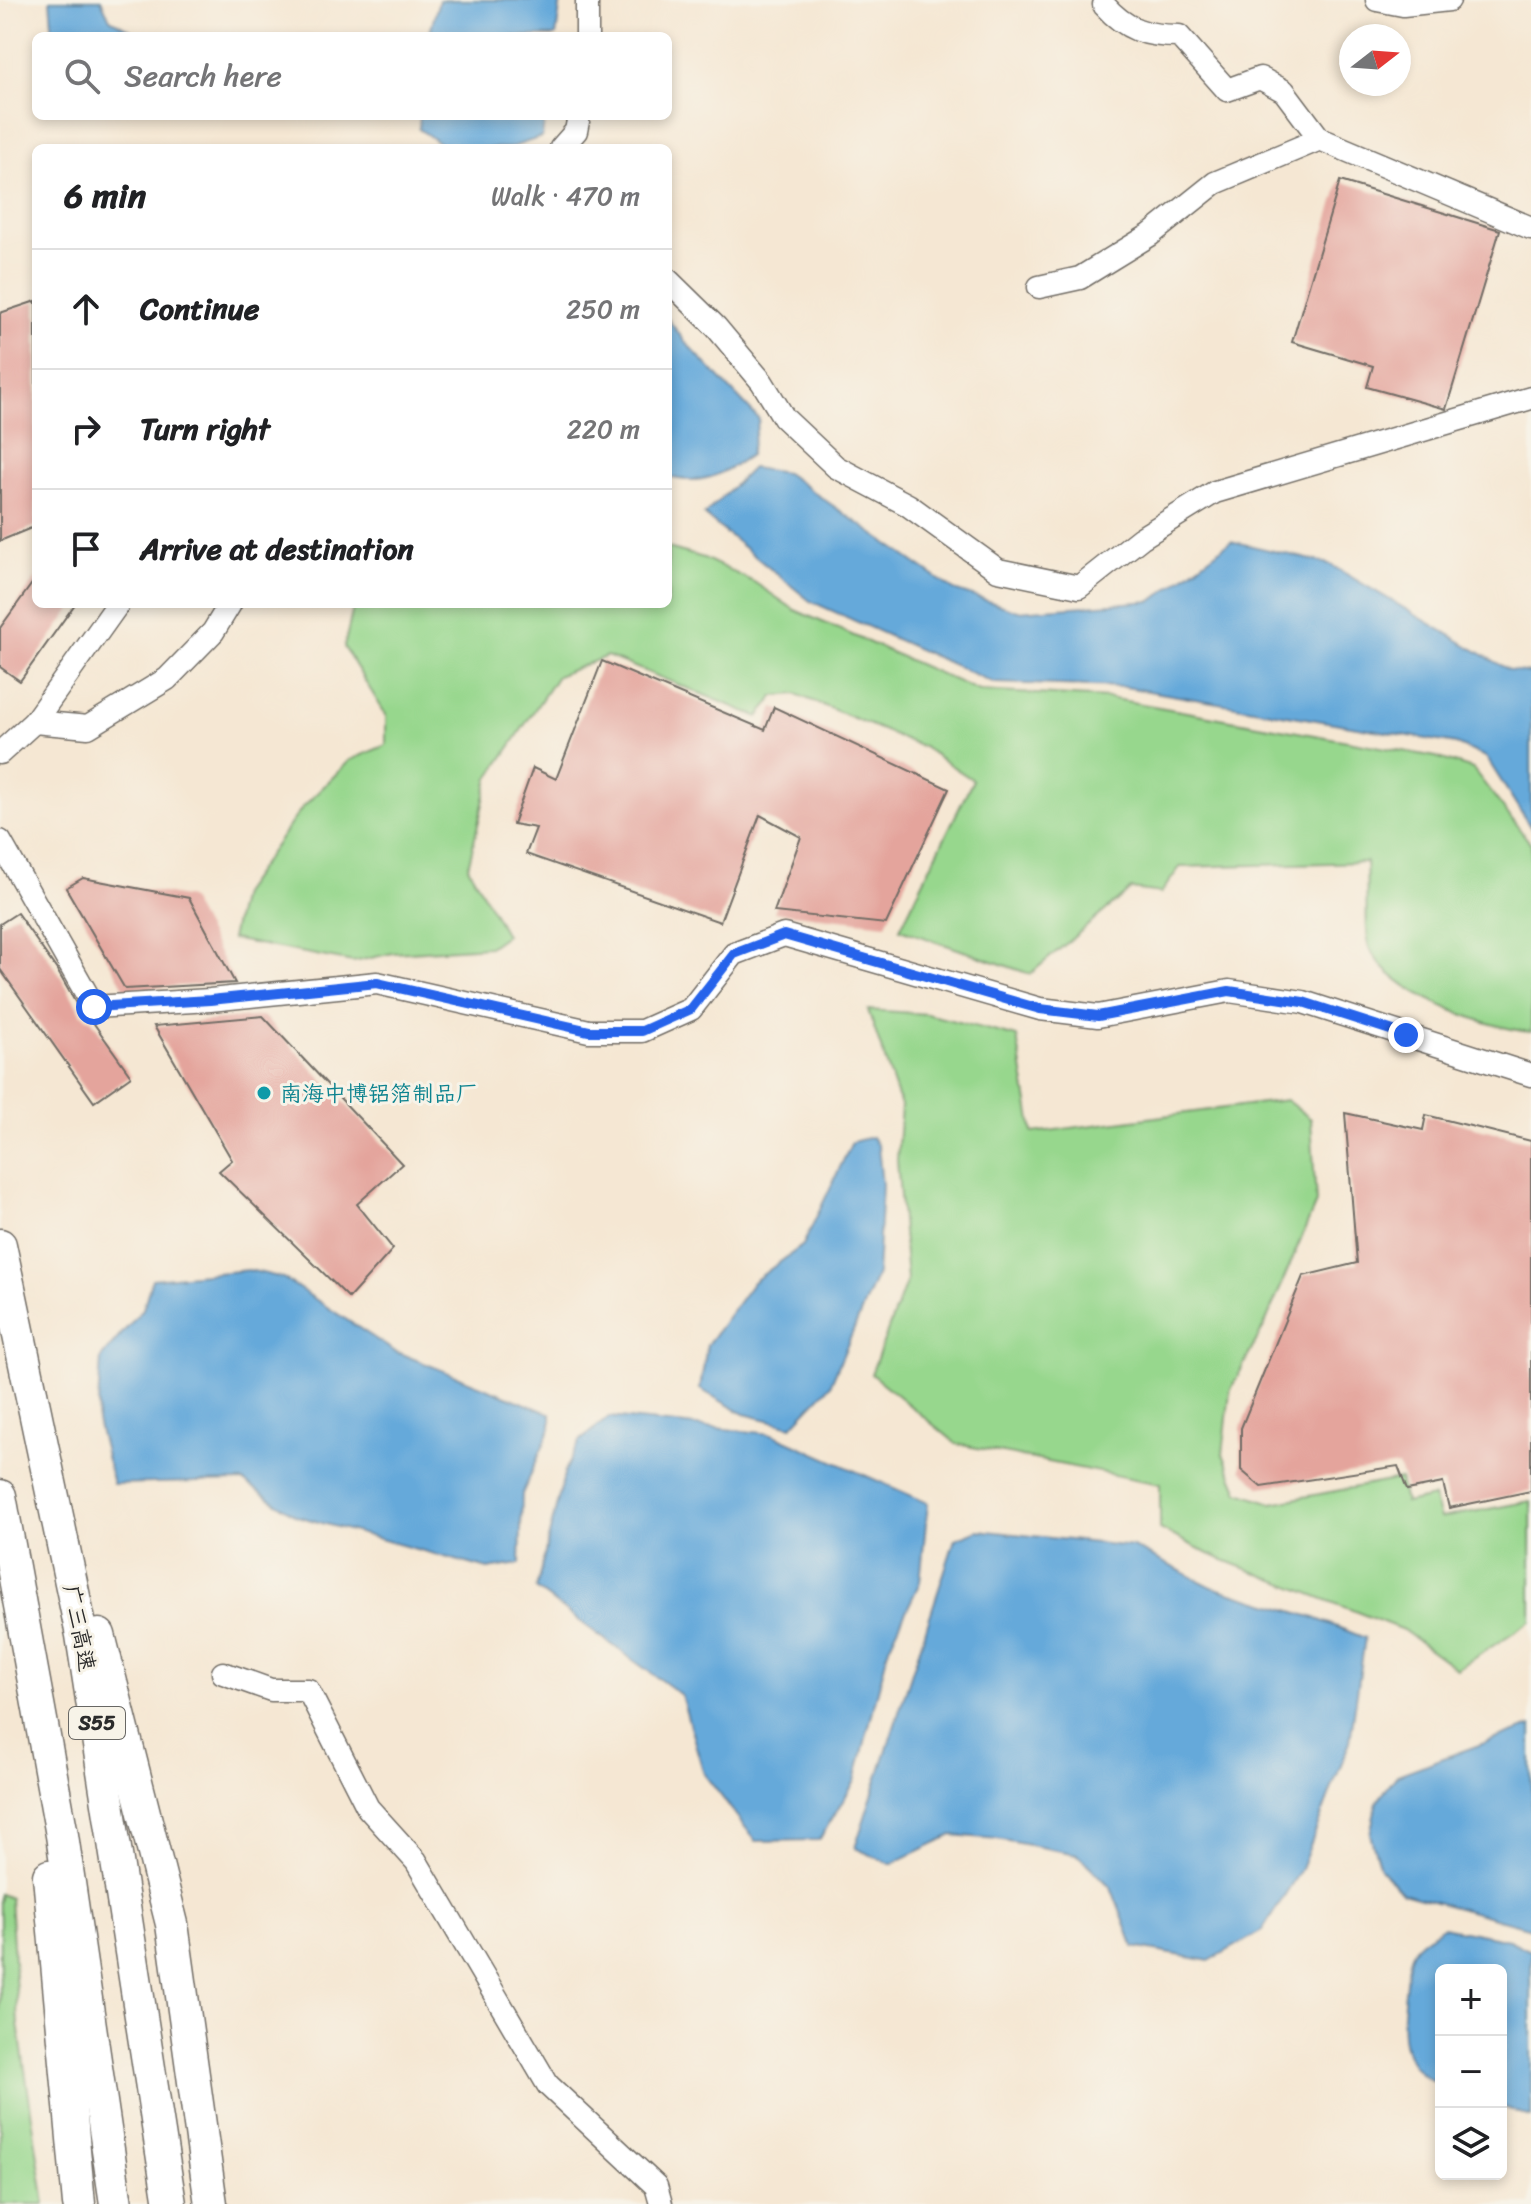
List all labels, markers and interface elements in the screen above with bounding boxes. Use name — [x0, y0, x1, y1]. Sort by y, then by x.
north arrow — [1339, 24, 1411, 96]
search box — [32, 32, 672, 120]
text: Search here — [124, 49, 282, 103]
icon: search — [60, 54, 104, 98]
text: 6 min — [64, 166, 146, 226]
text: Walk · 470 m — [491, 173, 640, 219]
text: Continue — [140, 282, 259, 336]
text: 250 m — [566, 286, 640, 332]
icon: ahead — [64, 287, 108, 331]
text: Turn right — [140, 402, 270, 456]
text: 220 m — [567, 406, 640, 452]
icon: right — [64, 407, 108, 451]
text: Arrive at destination — [140, 522, 414, 576]
icon: arrive — [64, 527, 108, 571]
route start — [76, 989, 112, 1025]
route end — [1388, 1017, 1424, 1053]
place label: 南海中博铝箔制品厂 — [280, 1074, 478, 1113]
marker: 南海中博铝箔制品厂 — [255, 1084, 273, 1102]
street label: 广三高速 — [52, 1581, 107, 1675]
road number: S55 — [69, 1707, 125, 1739]
map controls — [1435, 1964, 1507, 2180]
button: + — [1435, 1964, 1507, 2036]
button: − — [1435, 2036, 1507, 2108]
button: layers — [1435, 2108, 1507, 2180]

